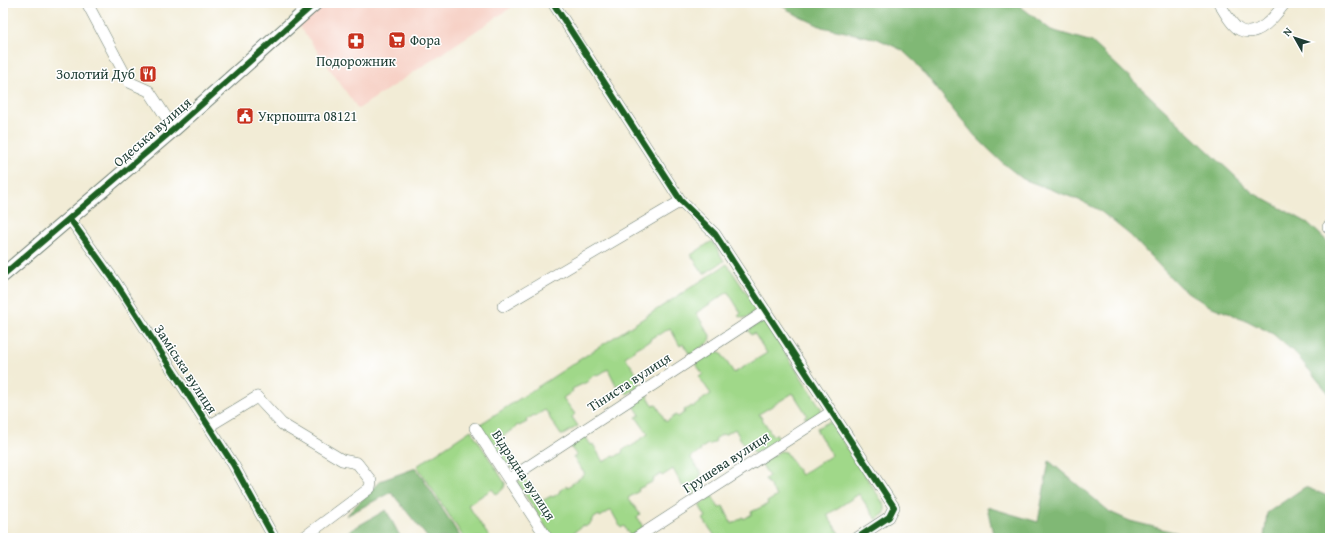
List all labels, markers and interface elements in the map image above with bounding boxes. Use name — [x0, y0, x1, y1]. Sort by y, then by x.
north arrow — [1275, 18, 1315, 58]
text: N — [1279, 23, 1296, 40]
supermarket icon: Фора — [387, 30, 407, 50]
place label: Фора — [410, 30, 441, 50]
pharmacy icon: Подорожник — [346, 31, 366, 51]
place label: Подорожник — [316, 51, 396, 71]
place label: Золотий Дуб — [56, 64, 135, 84]
restaurant icon: Золотий Дуб — [138, 64, 158, 84]
street label: Одеська вулиця — [109, 92, 195, 172]
public building icon: Укрпошта 08121 — [235, 106, 255, 126]
place label: Укрпошта 08121 — [258, 106, 357, 126]
street label: Заміська вулиця — [150, 320, 222, 418]
street label: Тіниста вулиця — [583, 347, 675, 417]
street label: Відрадна вулиця — [487, 426, 561, 524]
street label: Грушева вулиця — [679, 426, 773, 498]

